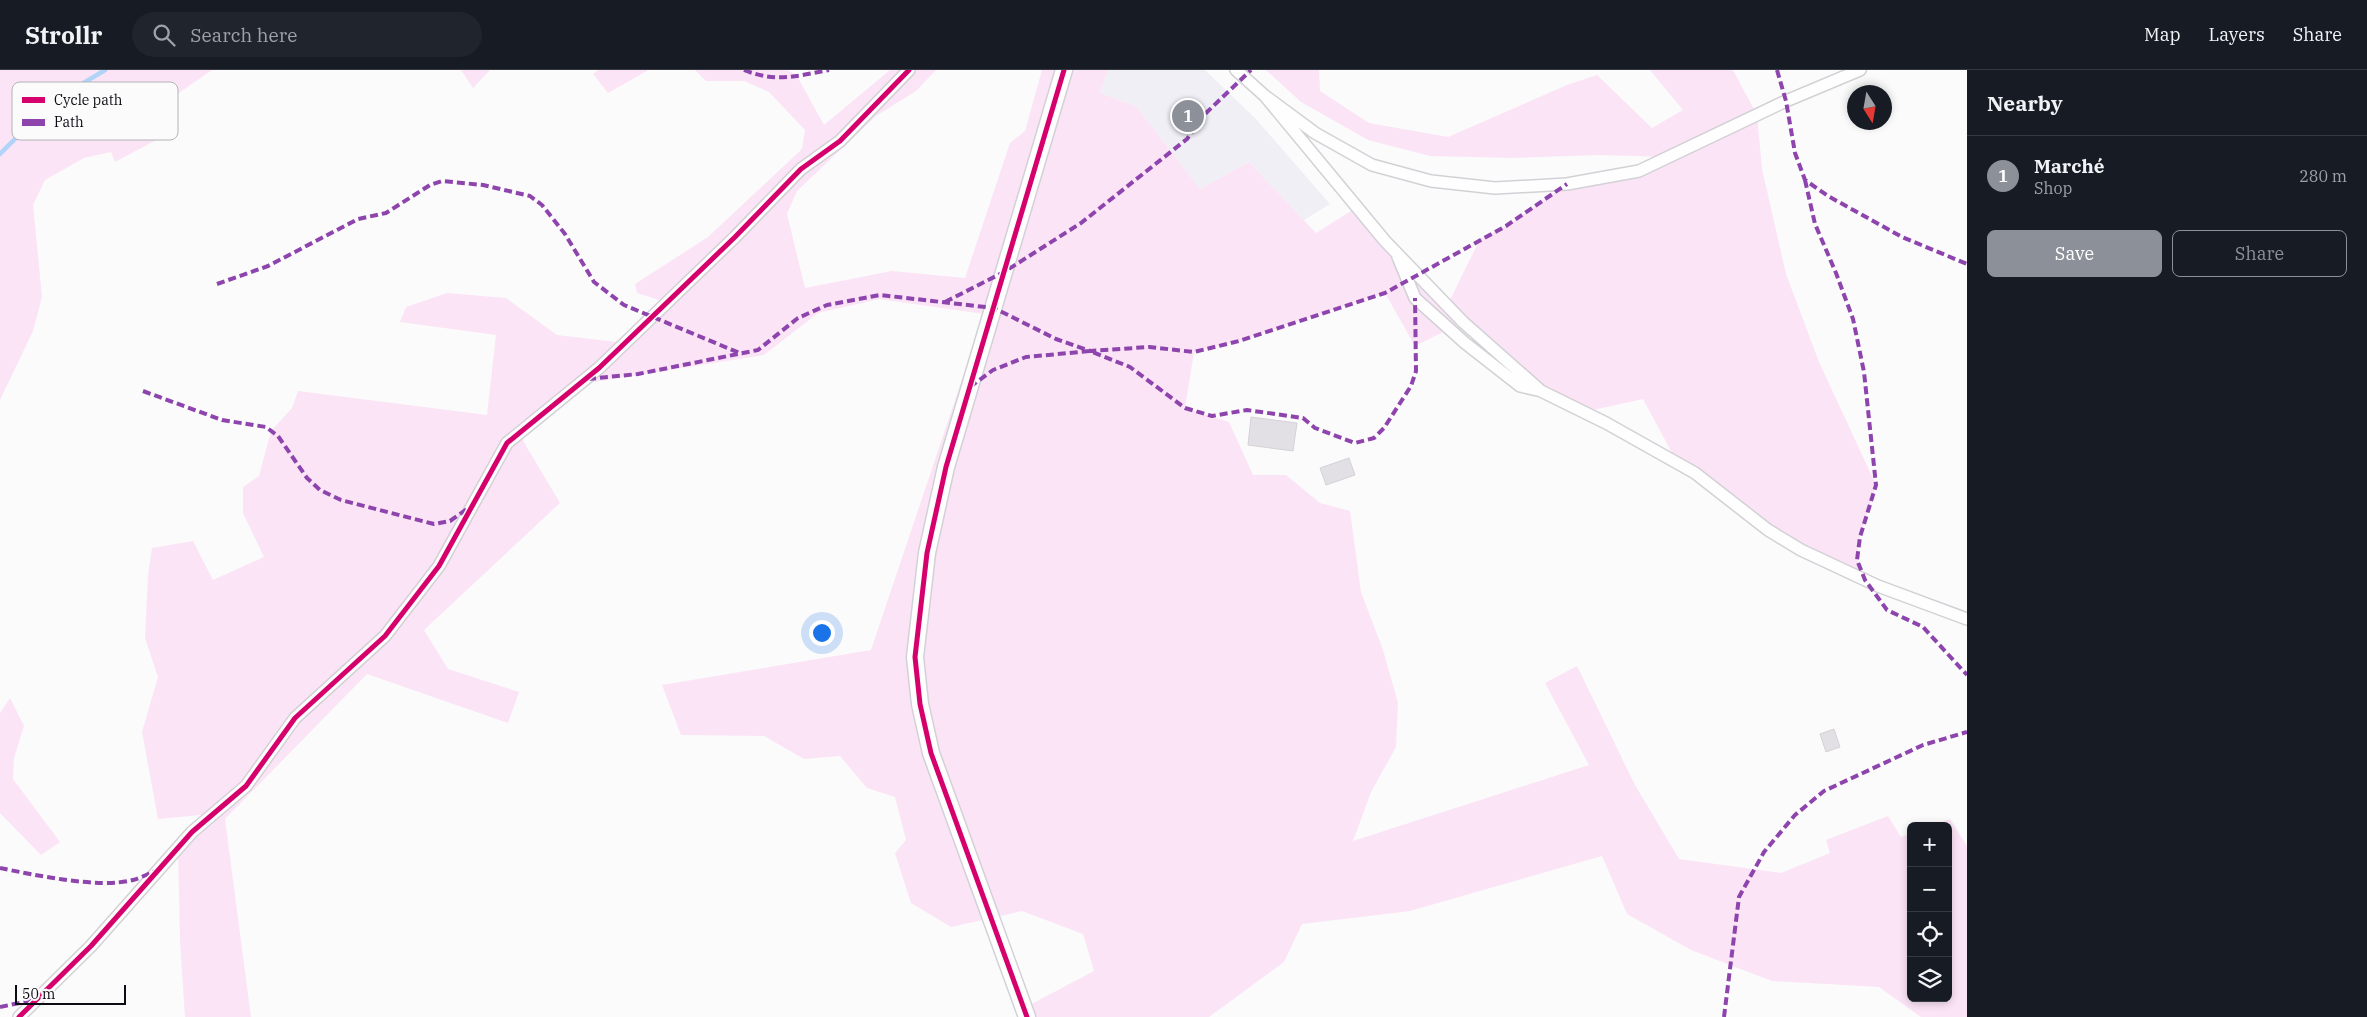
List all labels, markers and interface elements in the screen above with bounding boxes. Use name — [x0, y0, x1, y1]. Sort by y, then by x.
search box — [132, 12, 482, 57]
text: Strollr — [25, 19, 102, 51]
icon: search — [150, 21, 178, 49]
text: Search here — [190, 23, 297, 47]
text: Map — [2144, 23, 2181, 46]
text: Layers — [2209, 23, 2265, 46]
text: Share — [2293, 23, 2342, 46]
legend — [12, 82, 178, 140]
north arrow — [1847, 85, 1892, 130]
text: Nearby — [1987, 89, 2063, 117]
text: Cycle path — [54, 91, 123, 109]
pin: 1 — [1172, 97, 1204, 135]
text: Path — [54, 113, 84, 131]
text: Marché — [2034, 154, 2105, 178]
text: 1 — [1998, 166, 2008, 186]
text: 280 m — [2299, 166, 2347, 186]
text: Shop — [2034, 178, 2072, 198]
button: Save — [1987, 230, 2162, 277]
button: Share — [2172, 230, 2347, 277]
your location — [809, 620, 835, 646]
map controls — [1907, 822, 1952, 1002]
button: + — [1907, 822, 1952, 867]
button: − — [1907, 867, 1952, 912]
button: locate — [1907, 912, 1952, 957]
button: layers — [1907, 957, 1952, 1002]
scale bar — [15, 982, 126, 1005]
text: 50 m — [22, 985, 55, 1003]

